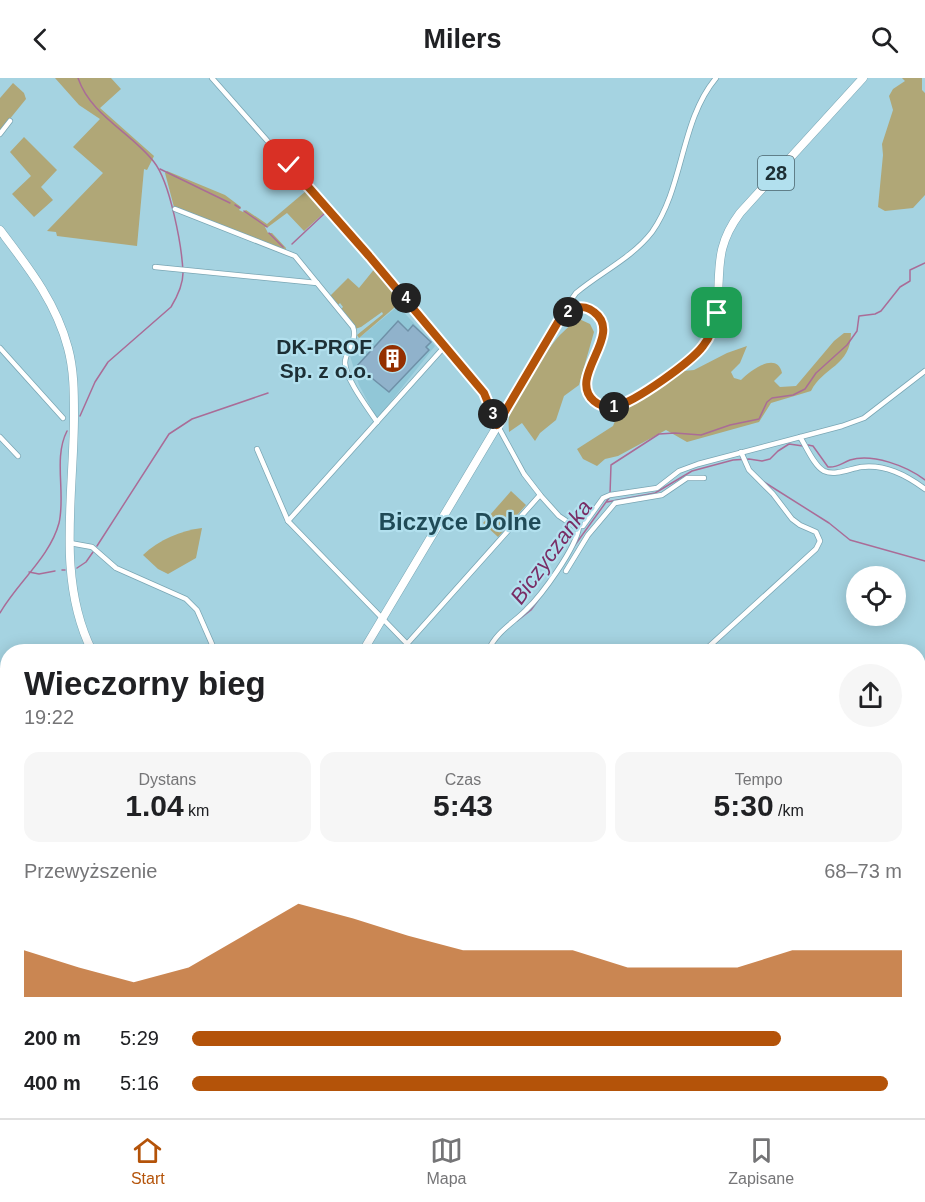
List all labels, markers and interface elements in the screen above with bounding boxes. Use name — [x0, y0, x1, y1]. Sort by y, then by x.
icon: back — [24, 23, 57, 56]
icon: search — [868, 23, 901, 56]
text: Milers — [423, 24, 502, 54]
pin — [263, 139, 314, 190]
icon: check — [272, 148, 305, 181]
road number: 28 — [758, 156, 794, 190]
pin: 4 — [391, 283, 421, 313]
pin — [691, 287, 742, 338]
text: 4 — [402, 289, 410, 306]
icon: arrive — [700, 296, 733, 329]
pin: 2 — [553, 297, 583, 327]
text: 2 — [564, 303, 572, 320]
place label: DK-PROF Sp. z o.o. — [276, 335, 372, 382]
building icon: DK-PROF Sp. z o.o. — [377, 342, 409, 374]
pin: 1 — [599, 392, 629, 422]
text: 1 — [610, 398, 618, 415]
pin: 3 — [478, 399, 508, 429]
text: 3 — [489, 405, 497, 422]
water label: Biczyczanka — [505, 495, 597, 609]
district label: Biczyce Dolne — [379, 508, 541, 535]
map controls — [846, 566, 906, 626]
button: locate — [846, 566, 906, 626]
button: share — [839, 664, 902, 727]
text: Wieczorny bieg — [24, 665, 266, 702]
text: 19:22 — [24, 706, 74, 728]
text: Dystans — [138, 771, 196, 788]
text: Czas — [445, 771, 481, 788]
text: Tempo — [735, 771, 783, 788]
text: 1.04 — [125, 789, 184, 822]
text: 5:43 — [433, 789, 493, 822]
text: 5:30 — [714, 789, 774, 822]
text: km — [184, 802, 209, 819]
text: /km — [774, 802, 804, 819]
text: Przewyższenie — [24, 860, 157, 882]
text: 68–73 m — [824, 860, 902, 882]
text: 200 m — [24, 1027, 81, 1049]
text: 5:29 — [120, 1027, 159, 1049]
text: 400 m — [24, 1072, 81, 1094]
text: 5:16 — [120, 1072, 159, 1094]
tab: Start — [131, 1134, 165, 1188]
tab: Mapa — [426, 1134, 467, 1188]
tab: Zapisane — [728, 1134, 794, 1188]

